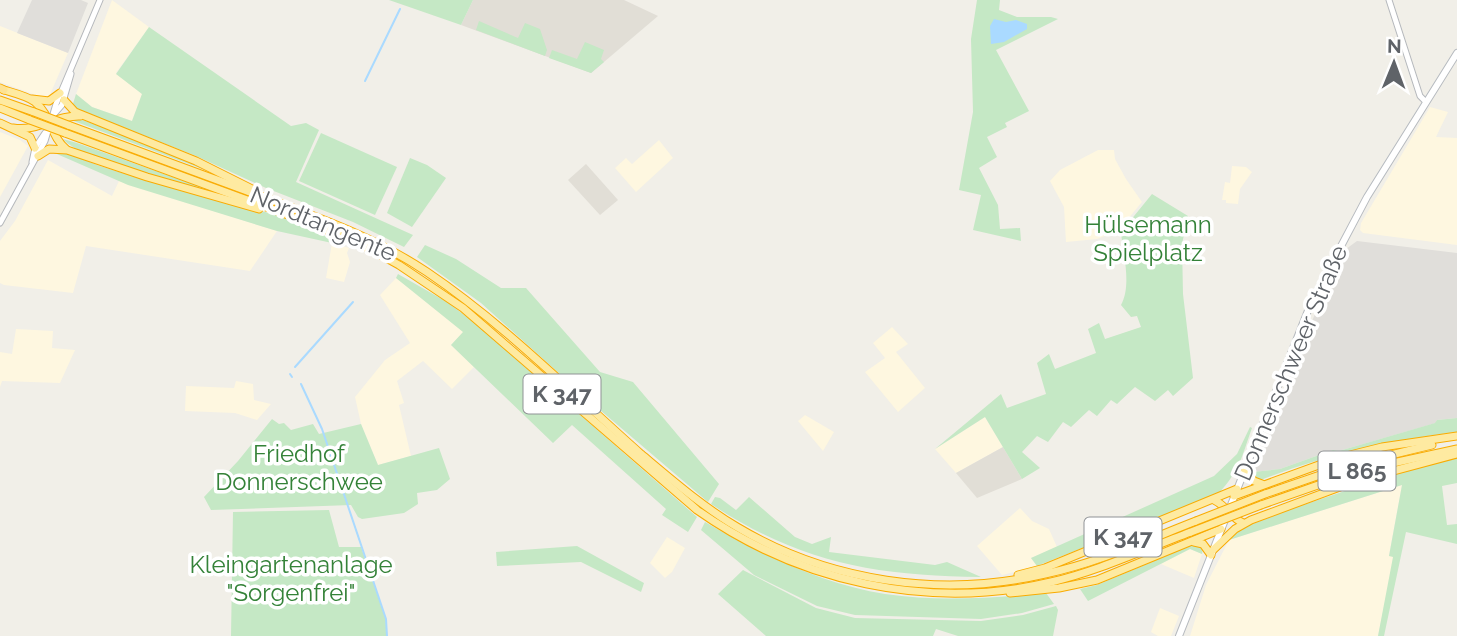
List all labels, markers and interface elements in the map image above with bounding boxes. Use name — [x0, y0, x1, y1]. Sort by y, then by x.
north arrow — [1359, 28, 1429, 98]
text: N — [1387, 35, 1402, 57]
street label: Nordtangente — [246, 180, 400, 267]
park label: Hülsemann Spielplatz — [1084, 210, 1212, 267]
street label: Donnerschweer Straße — [1228, 241, 1353, 485]
road number: K 347 — [524, 374, 600, 414]
park label: Friedhof Donnerschwee — [215, 439, 383, 496]
road number: L 865 — [1318, 452, 1396, 491]
road number: K 347 — [1084, 517, 1162, 556]
park label: Kleingartenanlage "Sorgenfrei" — [189, 550, 393, 607]

